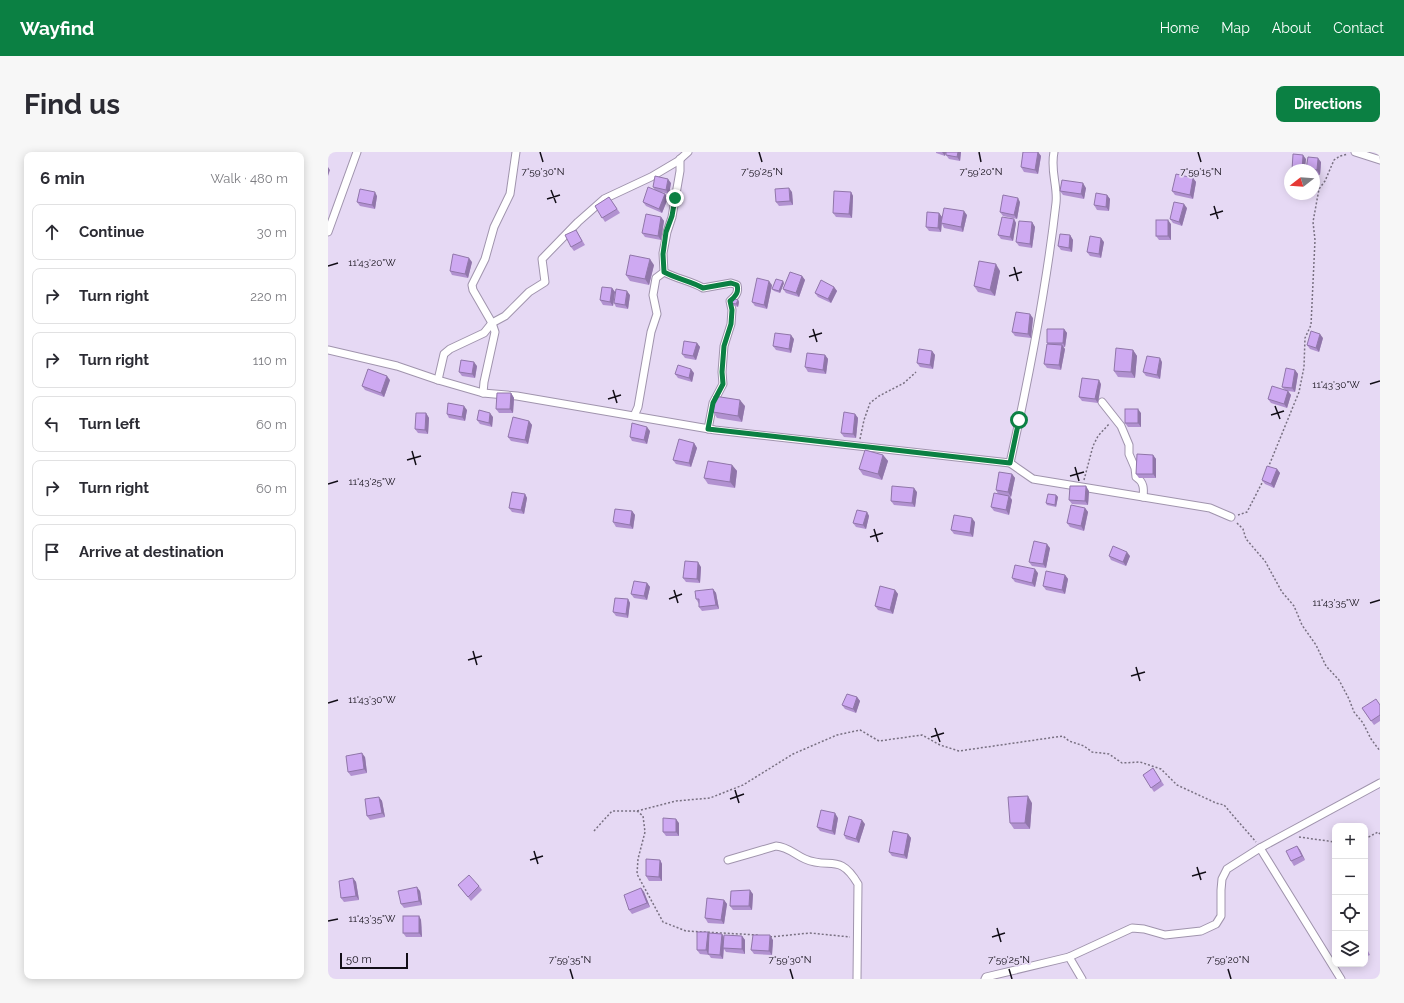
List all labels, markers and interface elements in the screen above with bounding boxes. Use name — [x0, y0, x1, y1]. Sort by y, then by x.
text: Wayfind — [20, 17, 94, 39]
text: Home — [1160, 20, 1199, 36]
text: Map — [1221, 20, 1250, 36]
text: About — [1272, 20, 1311, 36]
text: Contact — [1333, 20, 1384, 36]
button: Directions — [1276, 86, 1380, 122]
text: Find us — [24, 88, 120, 121]
north arrow — [1284, 164, 1320, 200]
text: 7°59'30"N — [522, 166, 564, 177]
text: 7°59'25"N — [741, 166, 783, 177]
text: 7°59'20"N — [960, 166, 1002, 177]
text: 7°59'15"N — [1180, 166, 1222, 177]
text: 6 min — [40, 168, 85, 188]
text: Walk · 480 m — [210, 171, 288, 186]
route end — [666, 189, 684, 207]
icon: ahead — [41, 221, 63, 243]
text: Continue — [79, 223, 144, 241]
text: 30 m — [257, 225, 287, 240]
text: 11°43'20"W — [348, 257, 396, 268]
icon: right — [41, 285, 63, 307]
text: Turn right — [79, 287, 149, 305]
text: 220 m — [250, 289, 287, 304]
icon: right — [41, 349, 63, 371]
text: Turn right — [79, 351, 149, 369]
text: 110 m — [253, 353, 287, 368]
text: 11°43'30"W — [1312, 379, 1360, 390]
route start — [1010, 411, 1028, 429]
icon: left — [41, 413, 63, 435]
text: Turn left — [79, 415, 140, 433]
text: 60 m — [256, 417, 287, 432]
text: 11°43'25"W — [349, 476, 396, 487]
icon: right — [41, 477, 63, 499]
text: Turn right — [79, 479, 149, 497]
text: 60 m — [256, 481, 287, 496]
icon: arrive — [41, 541, 63, 563]
text: Arrive at destination — [79, 543, 224, 561]
text: 11°43'35"W — [1313, 597, 1360, 608]
text: 11°43'30"W — [348, 694, 396, 705]
map controls — [1332, 823, 1368, 967]
button: + — [1332, 823, 1368, 859]
button: − — [1332, 859, 1368, 895]
button: locate — [1332, 895, 1368, 931]
text: 11°43'35"W — [349, 913, 396, 924]
button: layers — [1332, 931, 1368, 967]
scale bar — [340, 951, 408, 970]
text: 50 m — [346, 953, 372, 966]
text: 7°59'35"N — [549, 954, 591, 965]
text: 7°59'30"N — [769, 954, 811, 965]
text: 7°59'25"N — [988, 954, 1030, 965]
text: 7°59'20"N — [1207, 954, 1249, 965]

